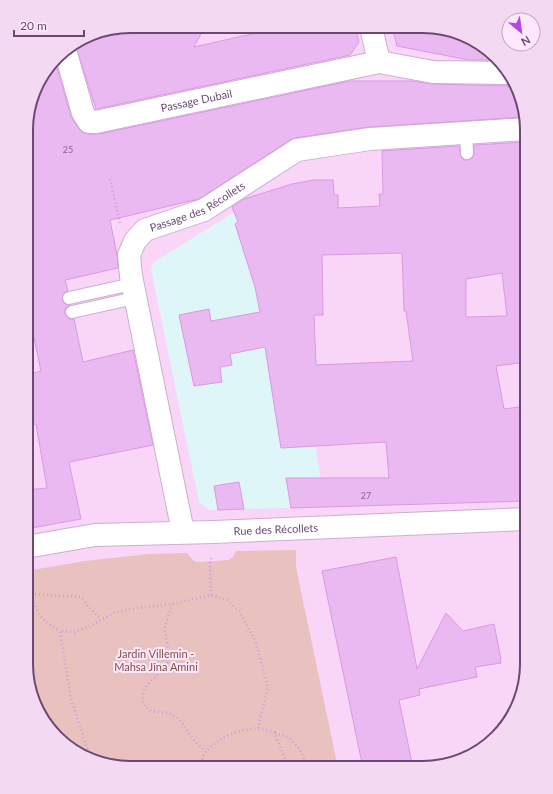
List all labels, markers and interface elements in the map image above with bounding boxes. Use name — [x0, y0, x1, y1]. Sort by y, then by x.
scale bar — [14, 12, 84, 38]
north arrow — [501, 12, 541, 52]
text: 20 m — [20, 18, 47, 33]
text: N — [519, 33, 533, 49]
street label: Passage Dubail — [160, 86, 233, 114]
house number: 25 — [63, 144, 73, 155]
street label: Passage des Récollets — [148, 178, 247, 234]
house number: 27 — [361, 490, 371, 501]
street label: Rue des Récollets — [233, 521, 319, 537]
park label: Jardin Villemin - Mahsa Jîna Amini — [114, 647, 198, 673]

